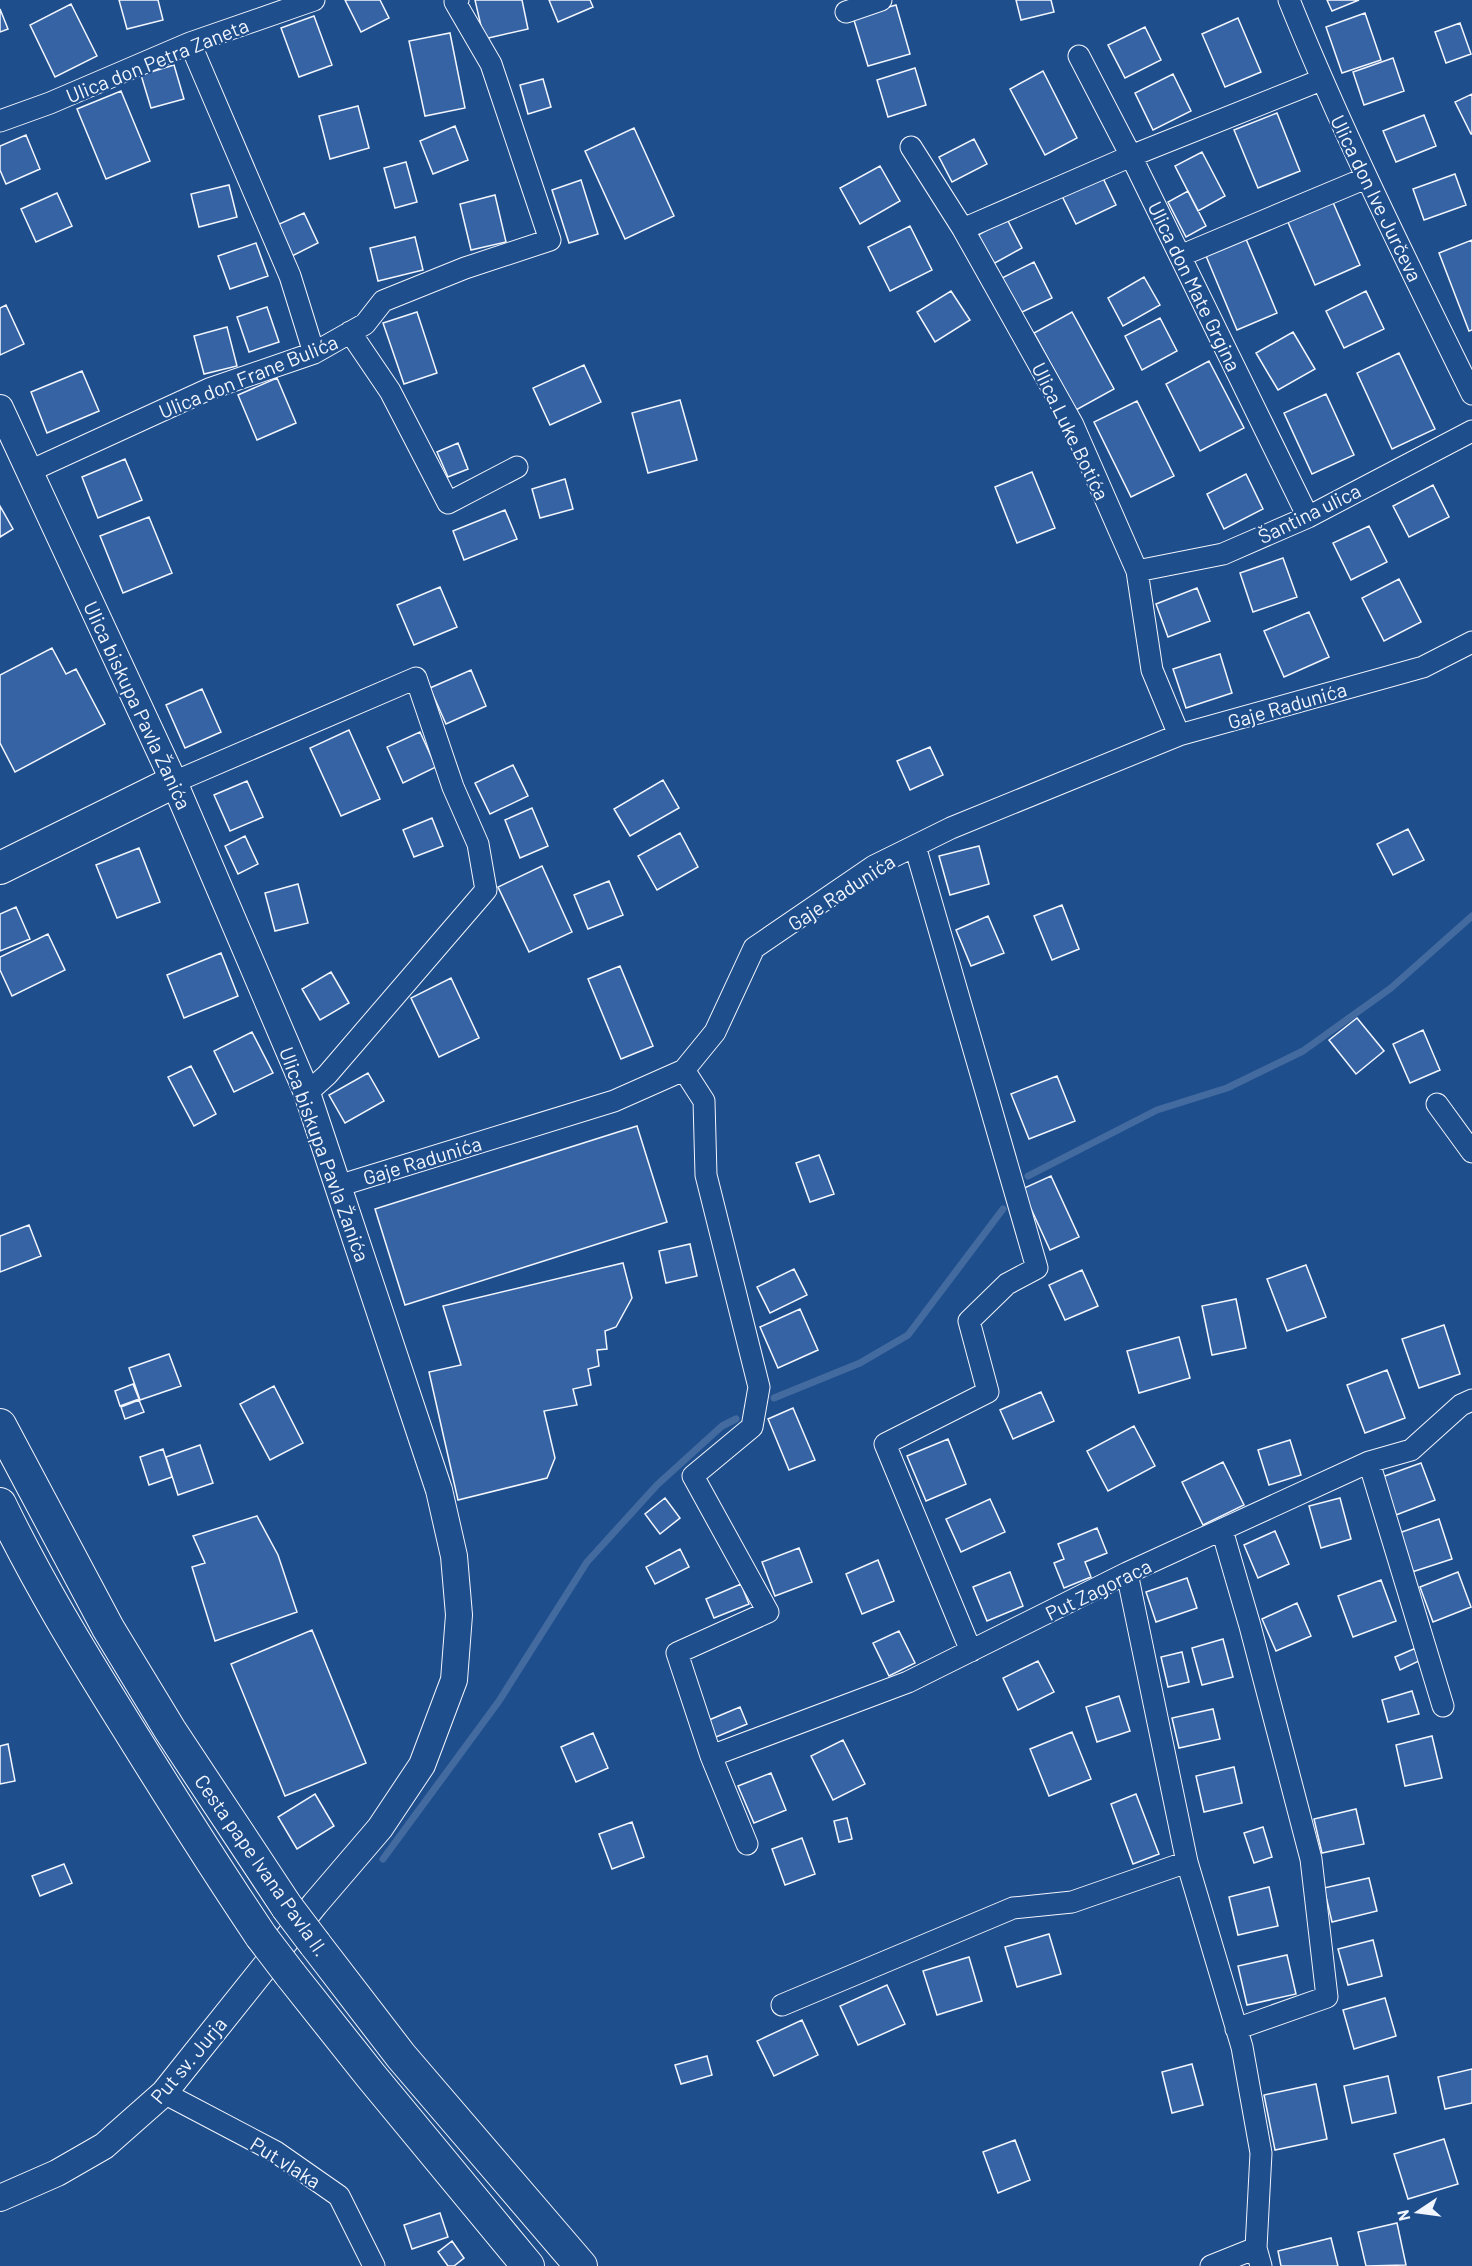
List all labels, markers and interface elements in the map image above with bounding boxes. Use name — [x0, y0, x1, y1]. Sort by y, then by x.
street label: Ulica don Petra Zaneta — [62, 12, 252, 108]
street label: Ulica don Ive Jurčeva — [1326, 111, 1428, 285]
street label: Ulica don Mate Grgina — [1143, 197, 1247, 375]
street label: Ulica don Frane Bulića — [155, 329, 341, 423]
street label: Ulica Luke Botića — [1027, 358, 1115, 504]
street label: Šantina ulica — [1254, 478, 1364, 548]
street label: Ulica biskupa Pavla Žanića — [79, 597, 197, 813]
street label: Gaje Radunića — [1225, 677, 1349, 733]
street label: Gaje Radunića — [783, 849, 899, 935]
street label: Ulica biskupa Pavla Žanića — [275, 1043, 375, 1265]
street label: Gaje Radunića — [360, 1131, 484, 1189]
street label: Put Zagoraca — [1041, 1553, 1155, 1625]
street label: Cesta pape Ivana Pavla II. — [190, 1770, 334, 1960]
street label: Put sv. Jurja — [145, 2012, 231, 2108]
street label: Put vlaka — [246, 2131, 326, 2193]
north arrow — [1388, 2182, 1448, 2242]
text: N — [1392, 2208, 1413, 2223]

